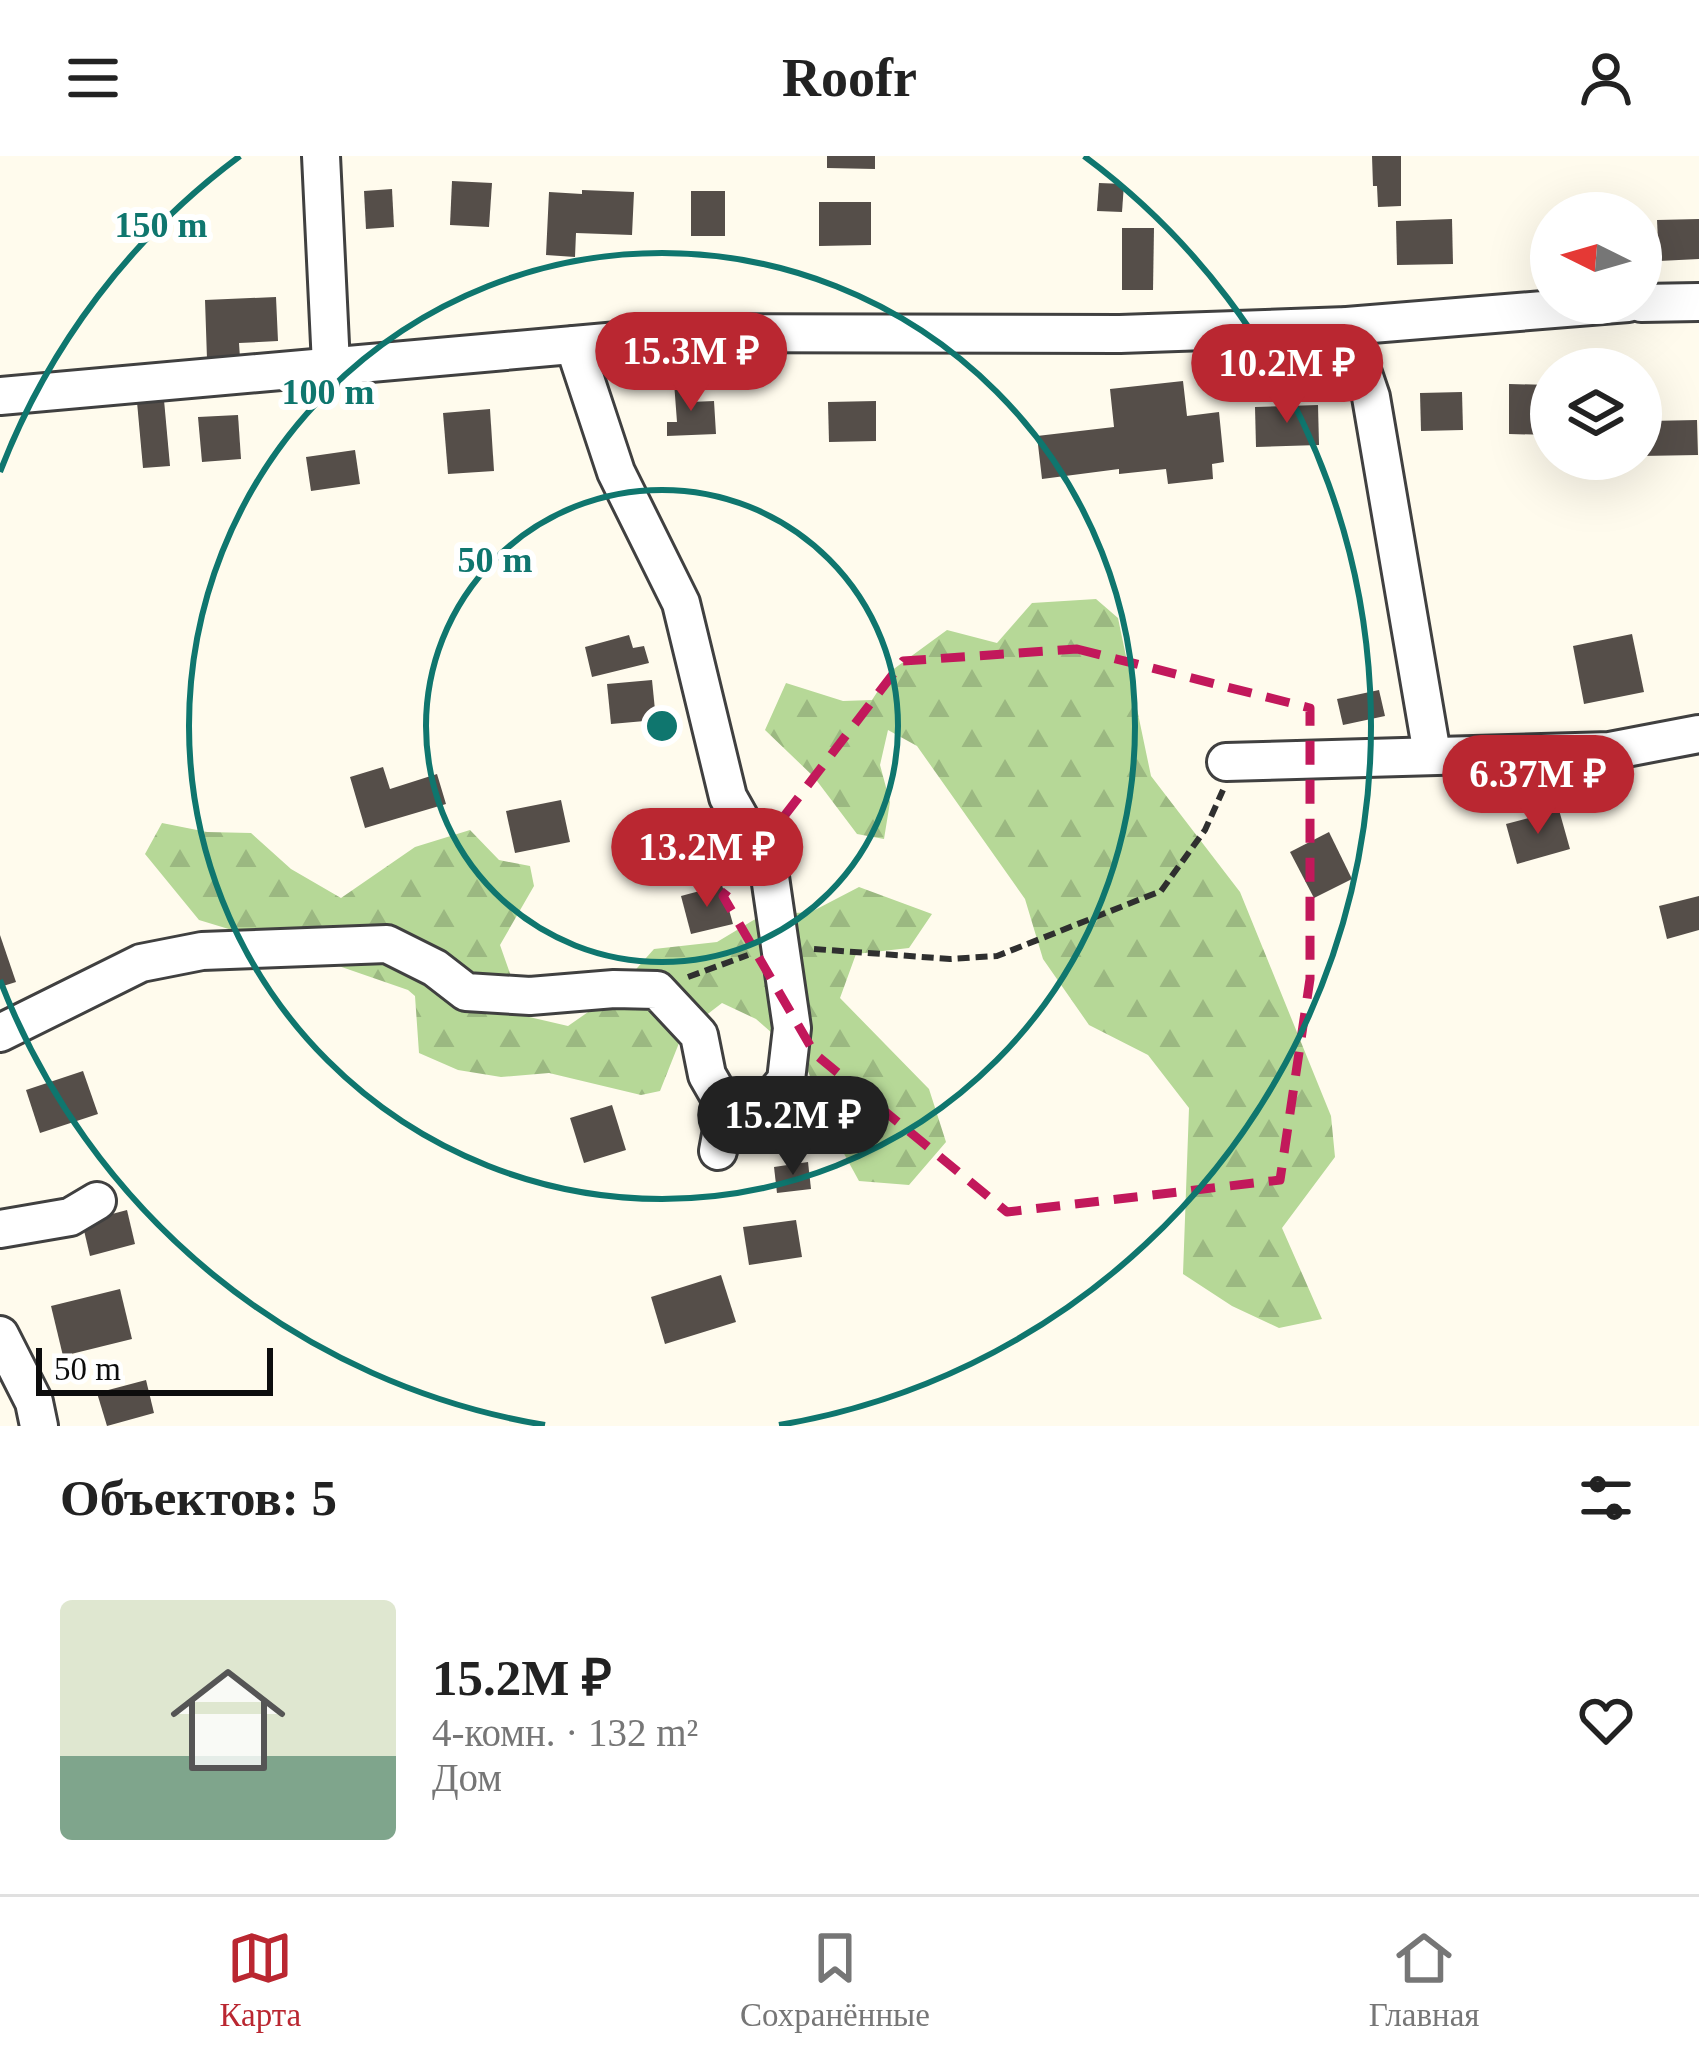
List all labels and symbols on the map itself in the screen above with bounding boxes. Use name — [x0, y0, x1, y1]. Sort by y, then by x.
north arrow — [1530, 192, 1662, 324]
text: 150 m — [115, 205, 208, 245]
pin: 15.3M ₽ — [580, 312, 802, 414]
pin: 10.2M ₽ — [1176, 324, 1398, 426]
text: 100 m — [282, 372, 375, 412]
text: 50 m — [458, 540, 533, 580]
centre of rings — [641, 705, 683, 747]
pin: 6.37M ₽ — [1427, 735, 1649, 837]
pin: 13.2M ₽ — [596, 808, 818, 910]
pin: 15.2M ₽ — [682, 1076, 904, 1178]
scale bar — [36, 1342, 273, 1395]

